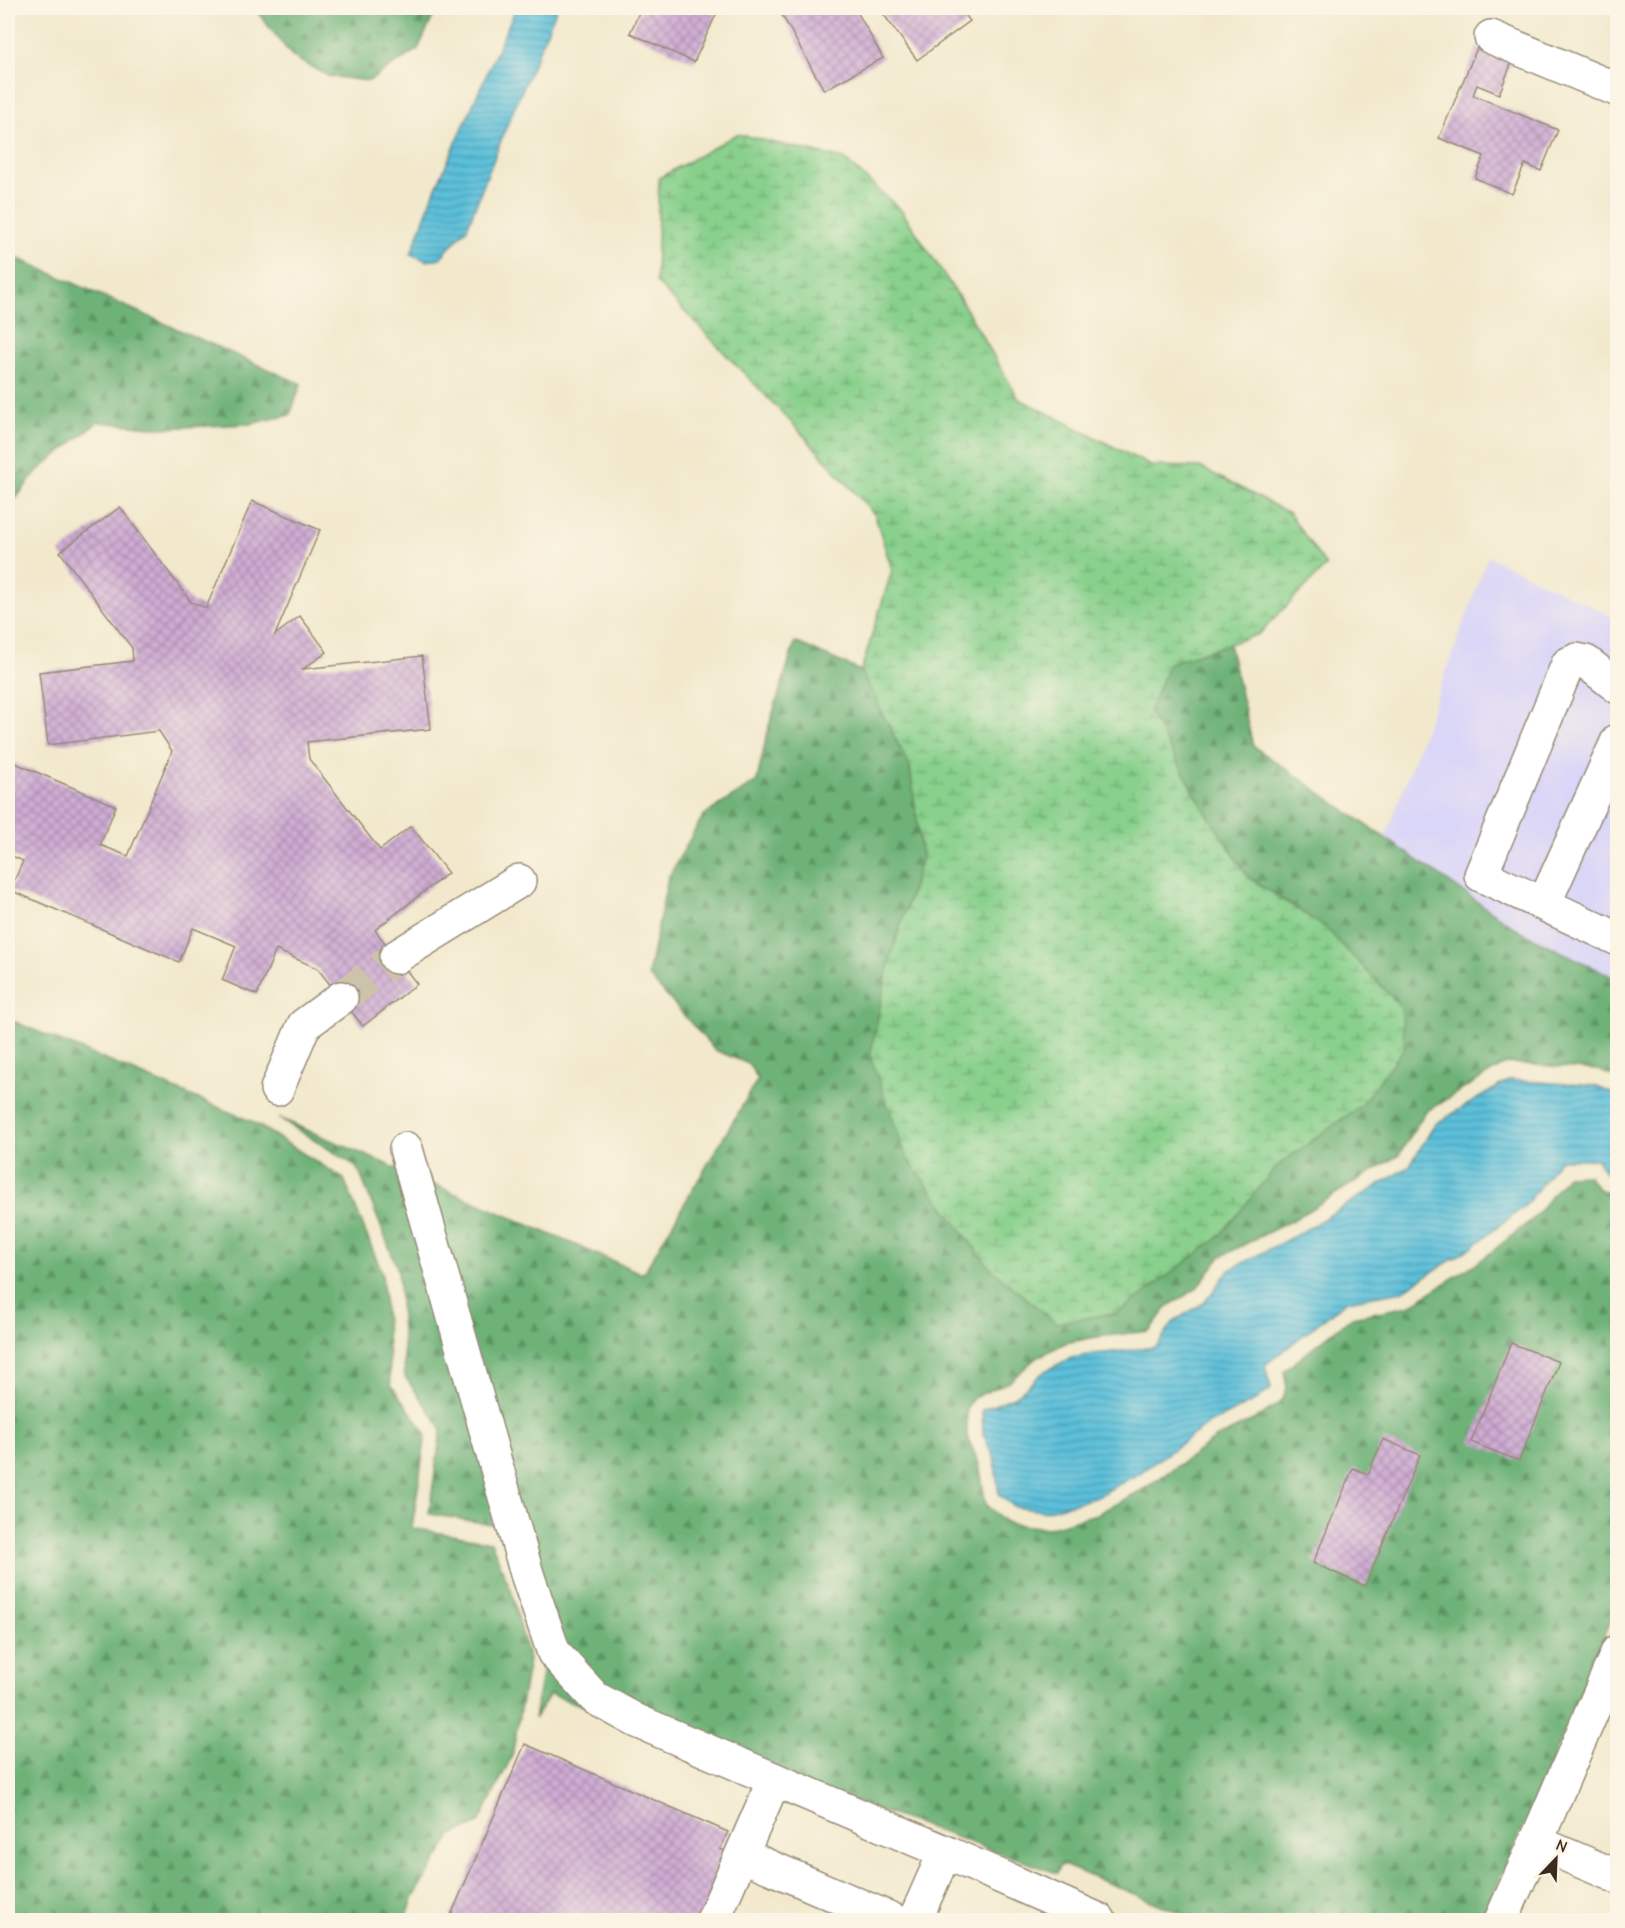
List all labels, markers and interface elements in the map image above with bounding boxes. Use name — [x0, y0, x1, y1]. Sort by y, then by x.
north arrow — [1526, 1829, 1586, 1889]
text: N — [1553, 1836, 1570, 1856]

